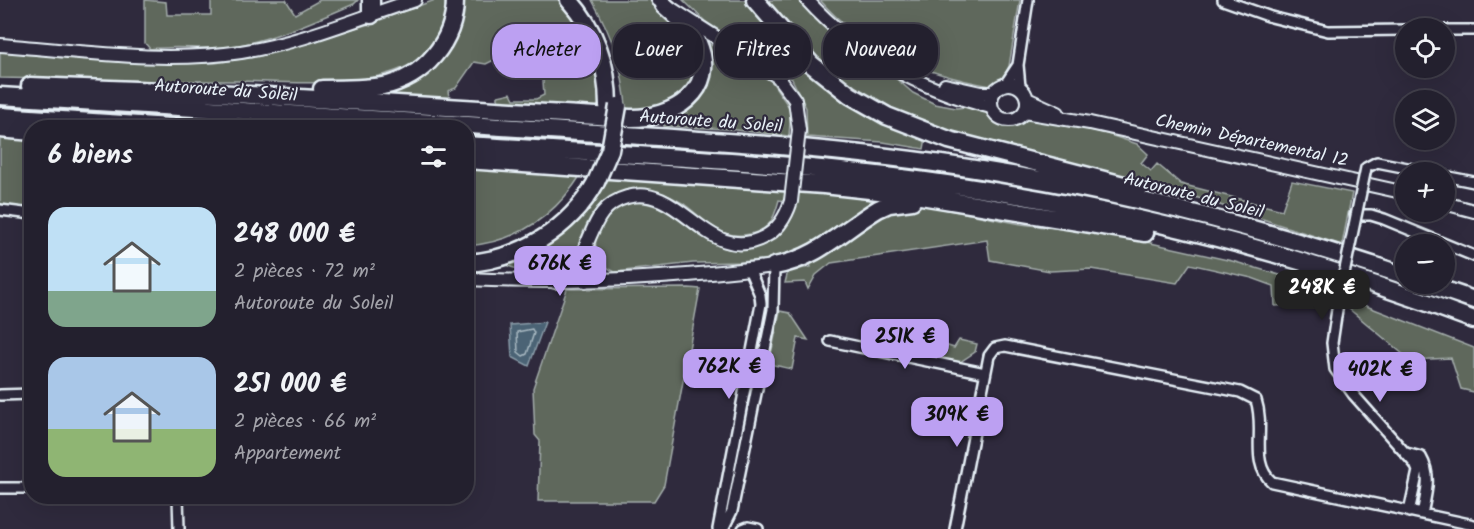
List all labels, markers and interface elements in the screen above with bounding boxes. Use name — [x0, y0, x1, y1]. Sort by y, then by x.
map controls — [1395, 18, 1455, 294]
button: locate — [1395, 18, 1455, 78]
chip: Acheter — [492, 24, 601, 78]
chip: Louer — [613, 24, 703, 78]
chip: Filtres — [715, 24, 811, 78]
chip: Nouveau — [823, 24, 938, 78]
street label: Autoroute du Soleil — [153, 72, 299, 111]
button: layers — [1395, 90, 1455, 150]
street label: Autoroute du Soleil — [638, 103, 784, 142]
street label: Chemin Départemental 12 — [1152, 107, 1351, 176]
text: 6 biens — [48, 135, 133, 177]
icon: filters — [417, 140, 450, 173]
button: + — [1395, 162, 1455, 222]
street label: Autoroute du Soleil — [1120, 165, 1267, 228]
text: 248 000 € — [234, 214, 355, 256]
icon: home — [96, 231, 168, 303]
button: − — [1395, 234, 1455, 294]
pin: 676K € — [511, 246, 609, 297]
text: 676K € — [528, 249, 592, 281]
text: 2 pièces · 72 m² — [234, 256, 375, 288]
pin: 248K € — [1273, 270, 1371, 321]
text: 248K € — [1289, 273, 1355, 305]
text: Autoroute du Soleil — [234, 288, 394, 320]
pin: 251K € — [856, 319, 954, 370]
text: 251K € — [875, 322, 935, 354]
pin: 762K € — [680, 349, 778, 400]
text: 762K € — [697, 352, 761, 384]
pin: 402K € — [1331, 352, 1429, 403]
text: 402K € — [1347, 355, 1413, 387]
text: 251 000 € — [234, 364, 347, 406]
icon: home — [96, 381, 168, 453]
pin: 309K € — [908, 397, 1006, 448]
text: 309K € — [925, 400, 989, 432]
text: 2 pièces · 66 m² — [234, 406, 376, 438]
text: Appartement — [234, 438, 341, 470]

